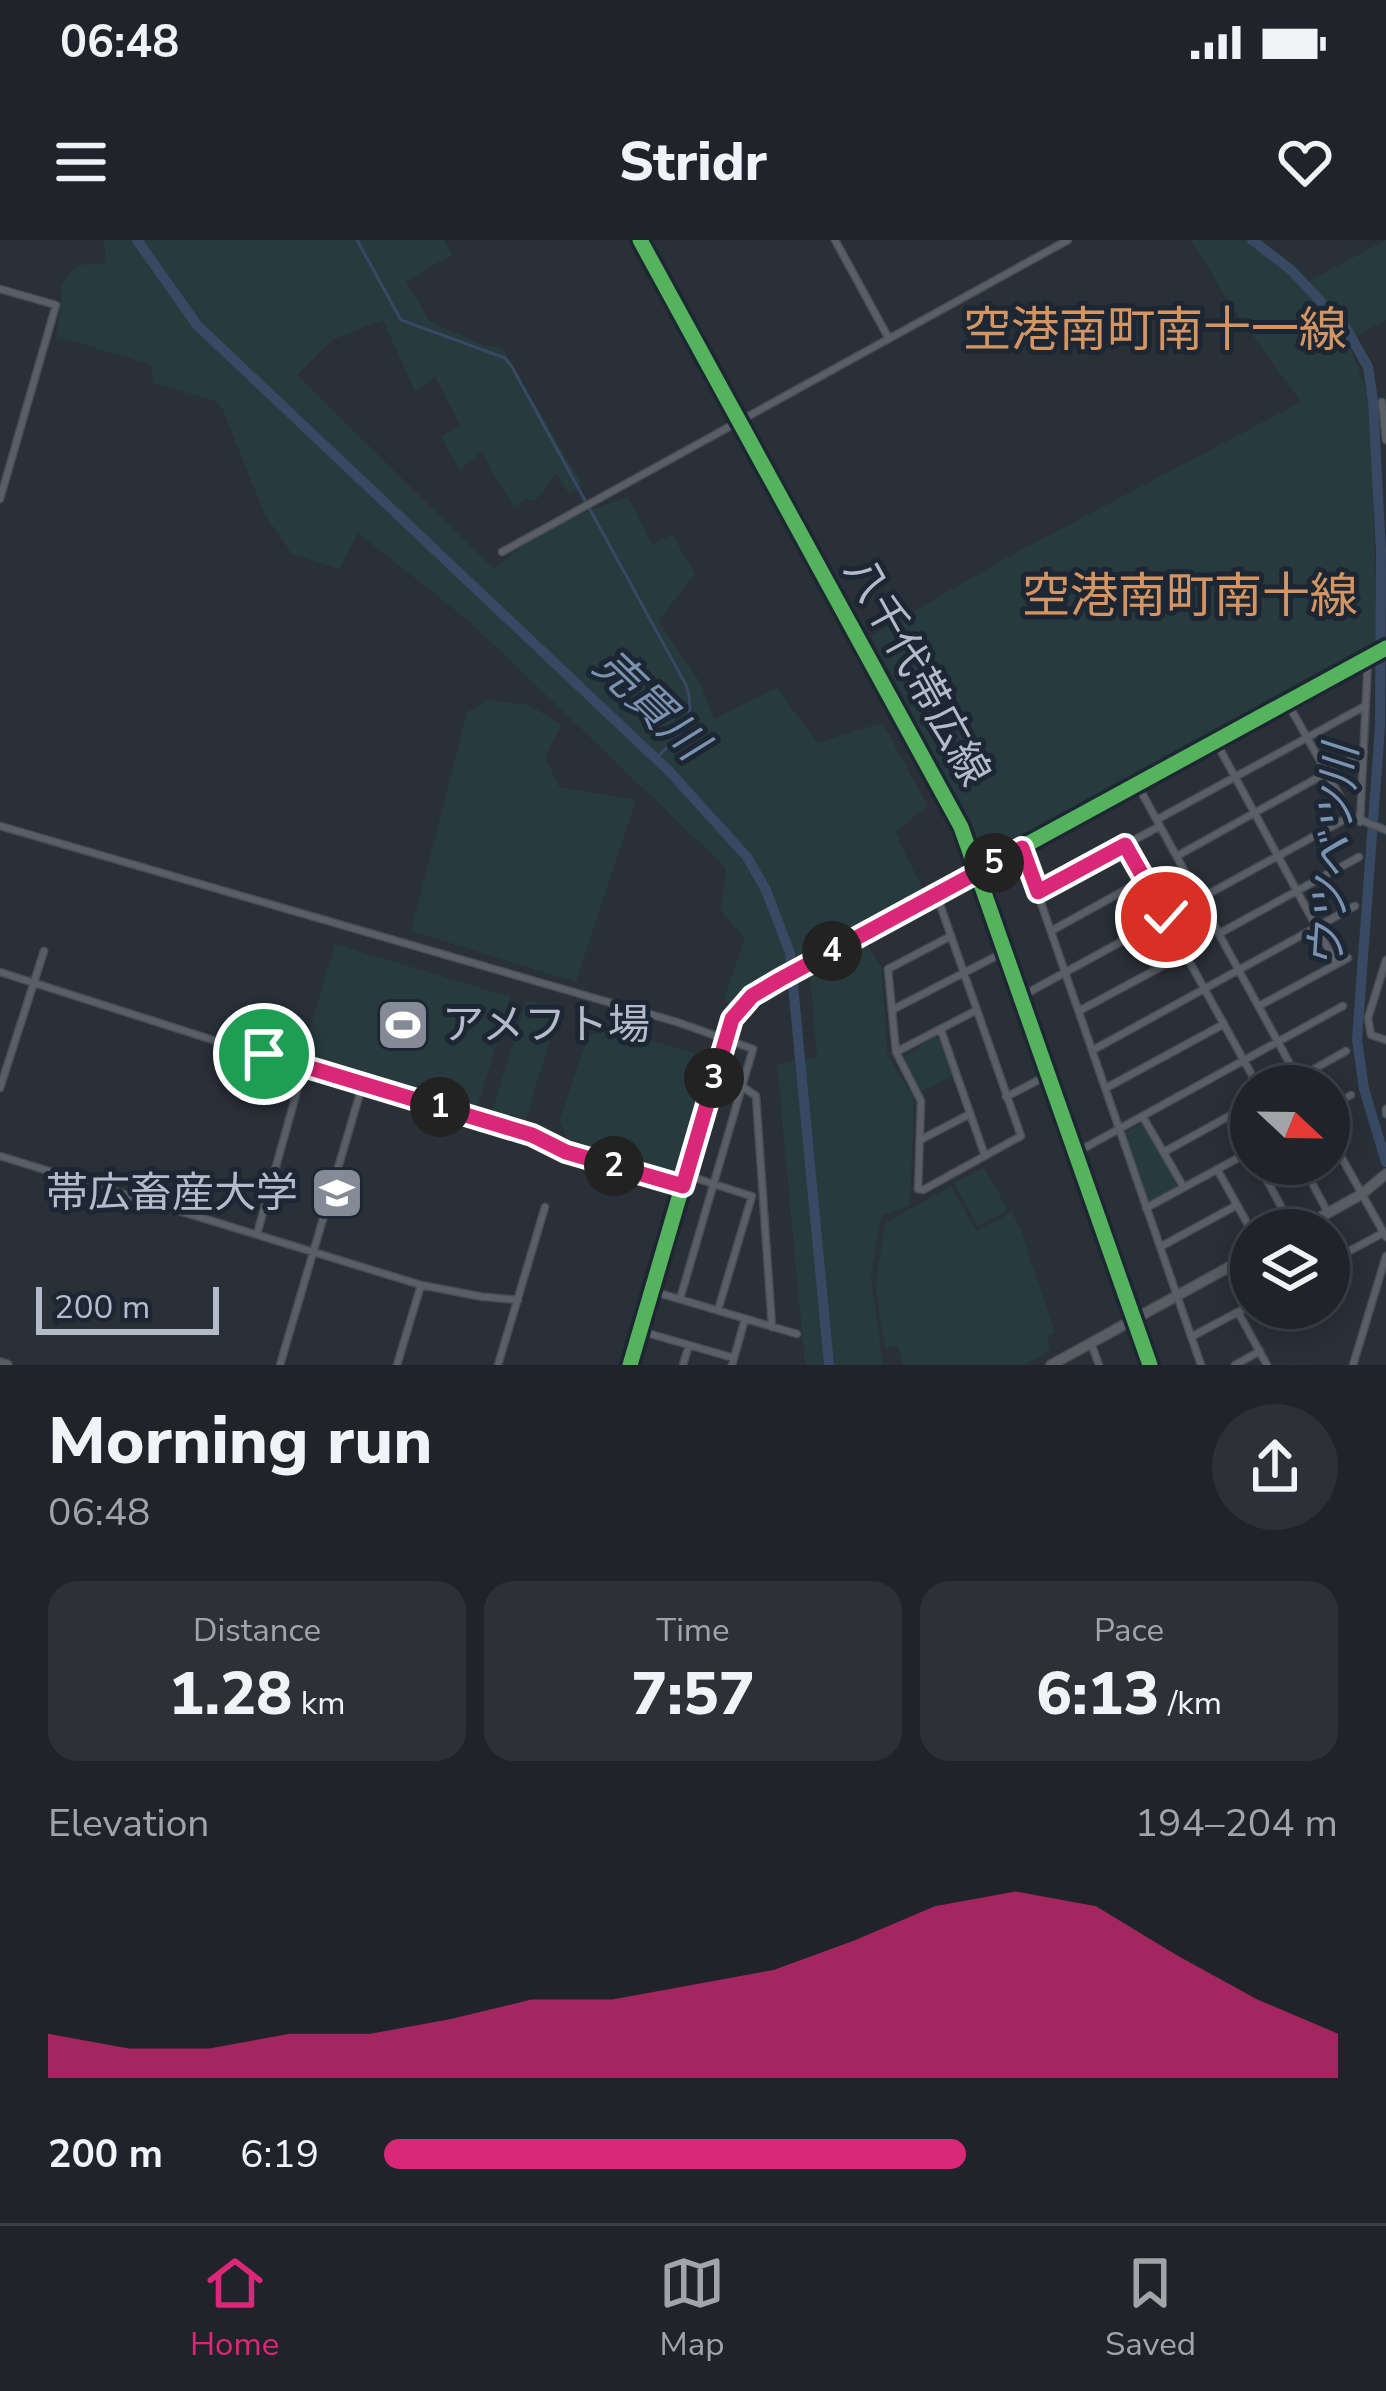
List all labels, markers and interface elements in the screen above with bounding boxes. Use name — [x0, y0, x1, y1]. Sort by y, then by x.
text: 06:48 — [60, 12, 179, 73]
text: Stridr — [619, 125, 767, 199]
icon: menu — [48, 129, 114, 195]
icon: heart — [1272, 129, 1338, 195]
district label: 空港南町南十一線 — [963, 297, 1347, 363]
street label: 八千代帯広線 — [831, 548, 1003, 796]
district label: 空港南町南十線 — [1022, 563, 1358, 629]
water label: 売買川 — [580, 636, 723, 777]
water label: ウツベツ川 — [1296, 739, 1373, 971]
pin: 5 — [964, 833, 1024, 893]
text: 5 — [984, 840, 1004, 885]
pin — [1115, 866, 1217, 968]
icon: check — [1133, 884, 1199, 950]
pin: 4 — [802, 921, 862, 981]
text: 4 — [822, 928, 842, 973]
sports icon: アメフト場 — [375, 997, 431, 1053]
place label: アメフト場 — [442, 997, 650, 1054]
pin — [213, 1003, 315, 1105]
icon: arrive — [231, 1021, 297, 1087]
pin: 3 — [684, 1048, 744, 1108]
text: 3 — [704, 1055, 724, 1100]
north arrow — [1230, 1065, 1350, 1185]
map controls — [1230, 1065, 1350, 1329]
pin: 1 — [410, 1077, 470, 1137]
text: 1 — [430, 1084, 450, 1129]
pin: 2 — [584, 1136, 644, 1196]
text: 2 — [604, 1143, 624, 1188]
place label: 帯広畜産大学 — [46, 1165, 298, 1222]
school or university icon: 帯広畜産大学 — [309, 1165, 365, 1221]
button: layers — [1230, 1209, 1350, 1329]
scale bar — [36, 1281, 219, 1334]
text: 200 m — [54, 1285, 150, 1330]
text: Morning run — [48, 1396, 432, 1486]
button: share — [1212, 1404, 1338, 1530]
text: 06:48 — [48, 1486, 151, 1539]
text: Distance — [193, 1608, 321, 1653]
text: Time — [656, 1608, 730, 1653]
text: Pace — [1094, 1608, 1164, 1653]
text: 1.28 — [169, 1653, 292, 1735]
text: 7:57 — [631, 1653, 755, 1735]
text: 6:13 — [1036, 1653, 1160, 1735]
text: km — [292, 1681, 345, 1726]
text: /km — [1160, 1681, 1222, 1726]
text: Elevation — [48, 1797, 209, 1850]
text: 194–204 m — [1135, 1797, 1338, 1850]
text: 200 m — [48, 2128, 163, 2181]
text: 6:19 — [240, 2128, 319, 2181]
tab: Home — [190, 2250, 279, 2367]
tab: Map — [659, 2250, 725, 2367]
tab: Saved — [1105, 2250, 1196, 2367]

